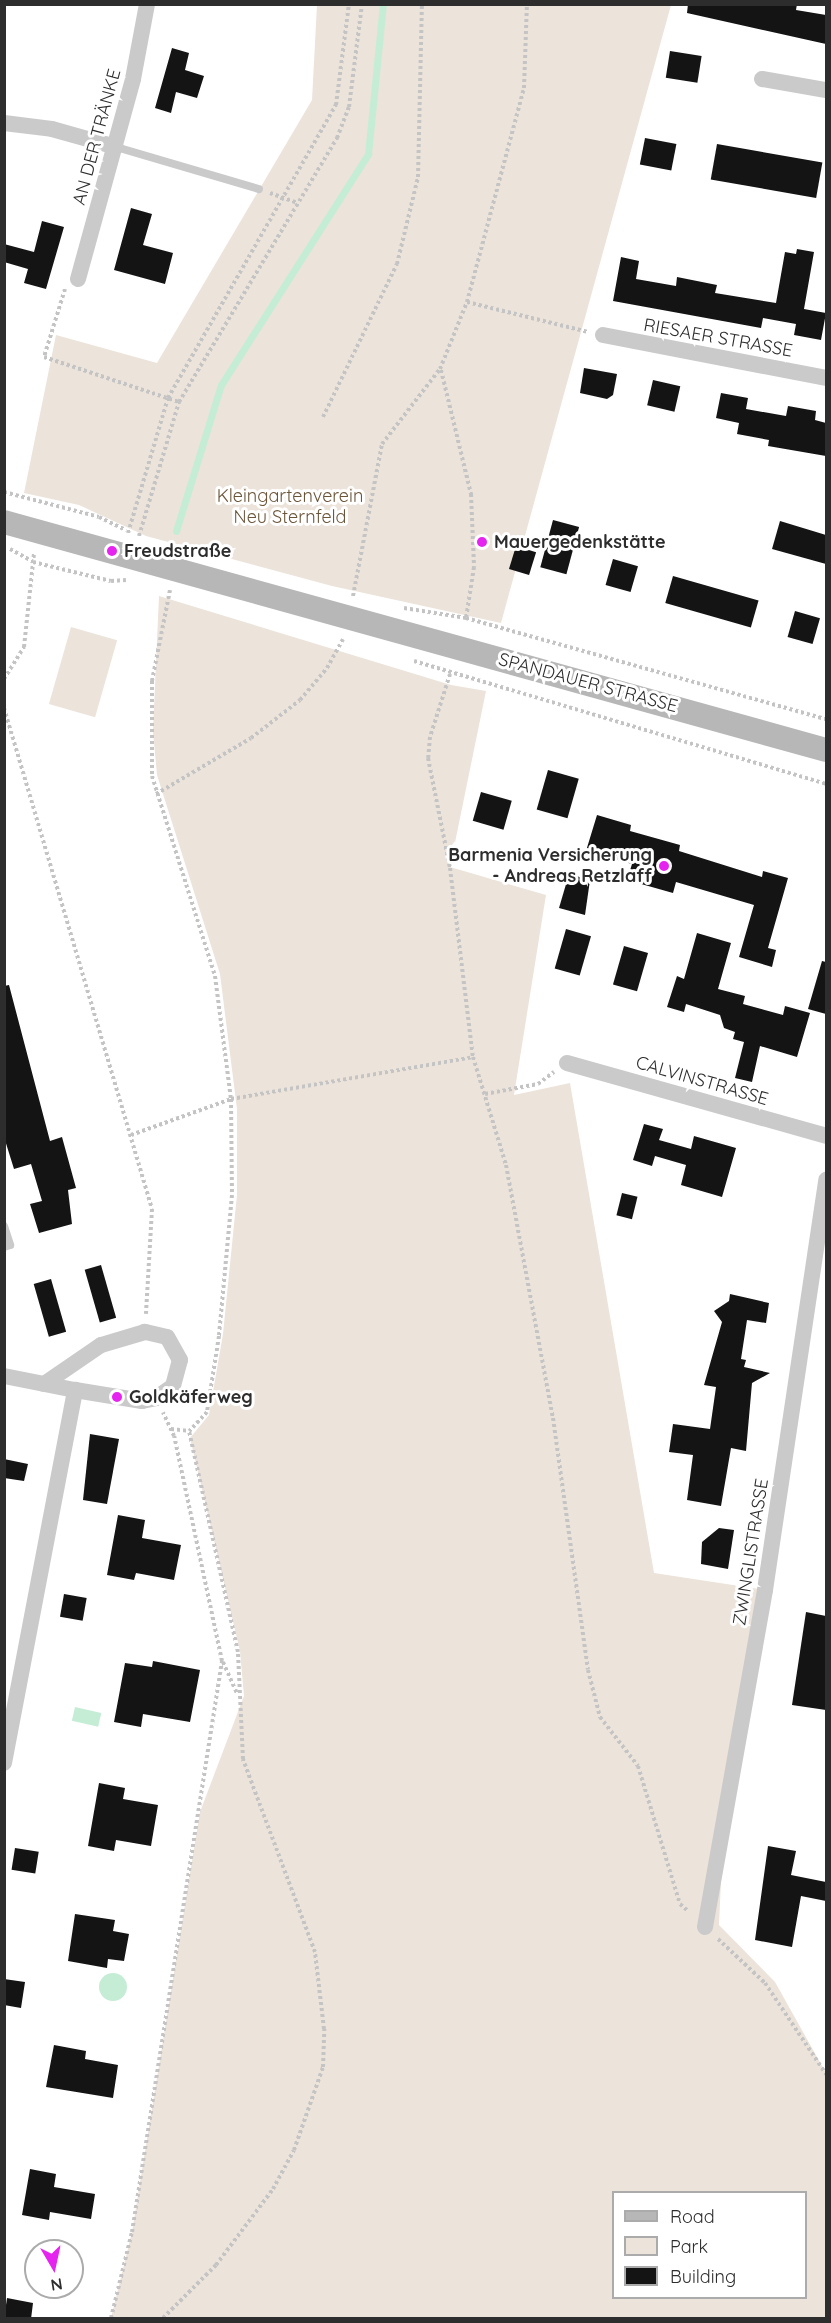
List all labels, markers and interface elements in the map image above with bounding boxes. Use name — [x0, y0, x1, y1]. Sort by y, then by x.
street label: AN DER TRÄNKE — [68, 67, 126, 207]
street label: RIESAER STRASSE — [642, 314, 794, 362]
park label: Kleingartenverein Neu Sternfeld — [217, 486, 363, 528]
place label: Mauergedenkstätte — [494, 531, 666, 553]
marker: Mauergedenkstätte — [475, 535, 489, 549]
place label: Freudstraße — [124, 540, 231, 562]
marker: Freudstraße — [105, 544, 119, 558]
street label: SPANDAUER STRASSE — [496, 649, 680, 717]
place label: Barmenia Versicherung - Andreas Retzlaff — [448, 845, 652, 888]
marker: Barmenia Versicherung - Andreas Retzlaff — [657, 859, 671, 873]
street label: CALVINSTRASSE — [633, 1052, 771, 1110]
place label: Goldkäferweg — [129, 1386, 253, 1408]
marker: Goldkäferweg — [110, 1390, 124, 1404]
street label: ZWINGLISTRASSE — [729, 1477, 773, 1627]
legend — [612, 2191, 807, 2299]
text: Road — [670, 2205, 715, 2228]
text: Park — [670, 2235, 708, 2258]
north arrow — [24, 2239, 84, 2299]
text: Building — [670, 2265, 736, 2288]
text: N — [49, 2274, 64, 2296]

